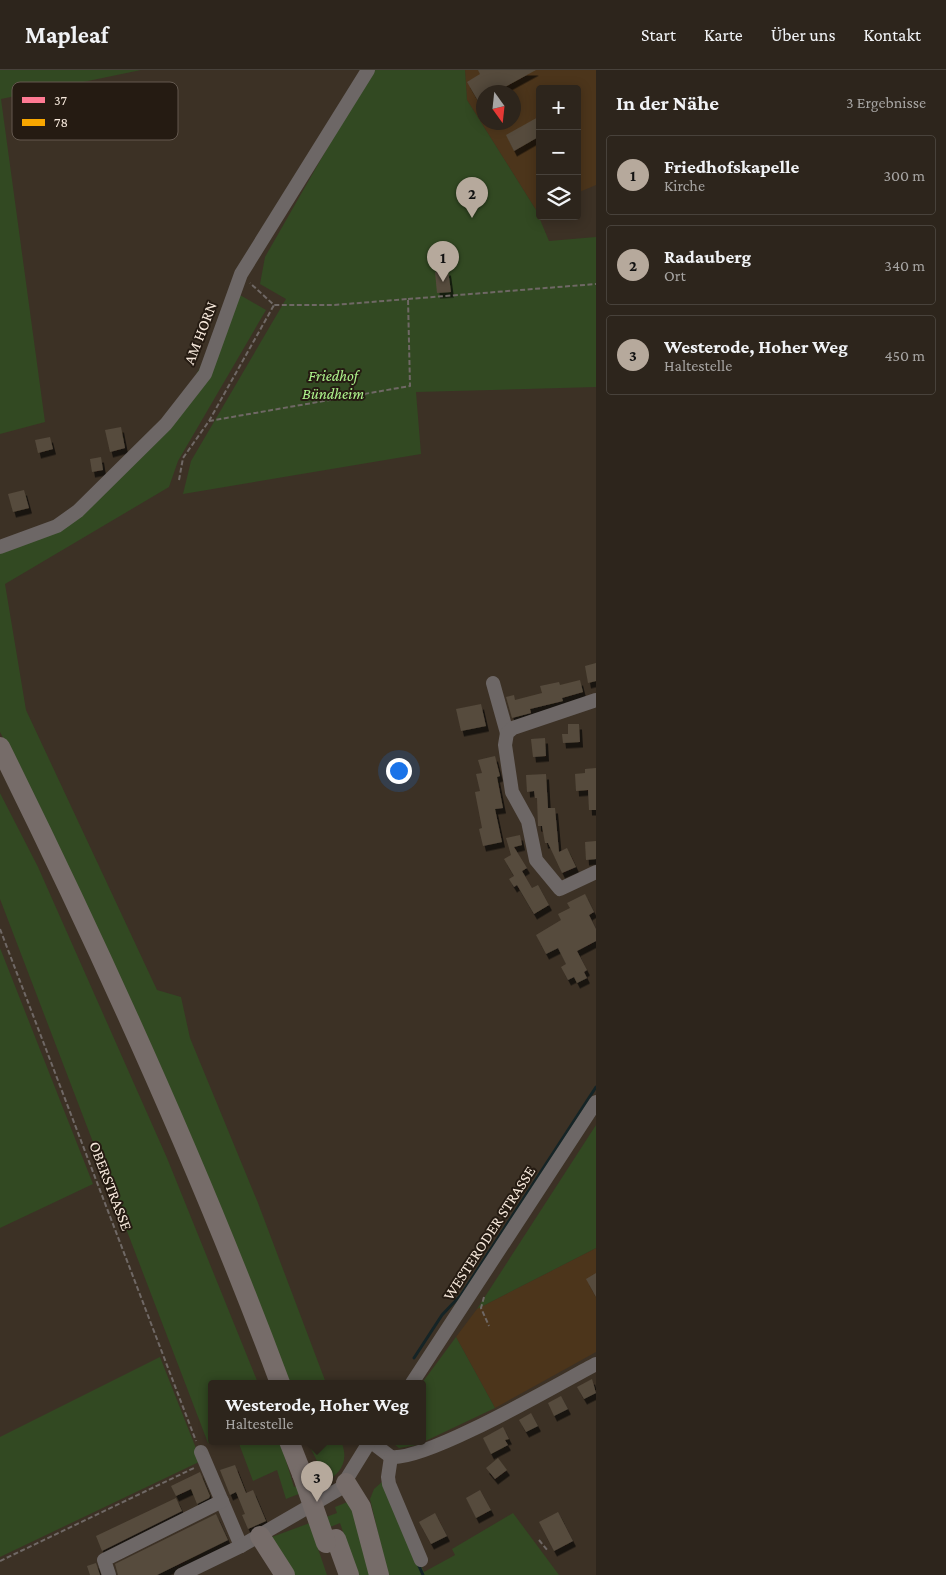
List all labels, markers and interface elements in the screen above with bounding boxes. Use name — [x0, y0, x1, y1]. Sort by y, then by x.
text: Mapleaf — [25, 21, 108, 48]
text: Start — [641, 25, 676, 45]
text: Karte — [704, 25, 743, 45]
text: Über uns — [771, 25, 836, 45]
text: Kontakt — [864, 25, 921, 45]
legend — [12, 82, 178, 140]
north arrow — [476, 85, 521, 130]
map controls — [536, 85, 581, 220]
button: + — [536, 85, 581, 130]
text: In der Nähe — [616, 91, 719, 115]
text: 37 — [54, 92, 68, 108]
text: 3 Ergebnisse — [846, 94, 926, 111]
text: 78 — [54, 114, 68, 130]
button: − — [536, 130, 581, 175]
text: Friedhofskapelle — [664, 156, 799, 177]
text: 1 — [630, 167, 636, 184]
text: 300 m — [883, 167, 925, 184]
button: layers — [536, 175, 581, 220]
pin: 2 — [456, 177, 488, 218]
text: Kirche — [664, 177, 705, 194]
pin: 1 — [427, 241, 459, 282]
text: Radauberg — [664, 246, 751, 267]
text: 2 — [629, 257, 637, 274]
text: 340 m — [884, 257, 925, 274]
text: Ort — [664, 267, 686, 284]
street label: AM HORN — [180, 299, 220, 367]
text: Westerode, Hoher Weg — [664, 336, 848, 357]
text: 3 — [629, 347, 637, 364]
text: 450 m — [884, 347, 925, 364]
text: Haltestelle — [664, 357, 732, 374]
park label: Friedhof Bündheim — [302, 367, 364, 402]
your location — [386, 758, 412, 784]
street label: OBERSTRASSE — [86, 1139, 136, 1233]
street label: WESTERODER STRASSE — [439, 1163, 539, 1303]
popup — [208, 1380, 426, 1445]
text: Westerode, Hoher Weg — [225, 1394, 409, 1415]
text: Haltestelle — [225, 1415, 293, 1432]
pin: 3 — [301, 1461, 333, 1502]

